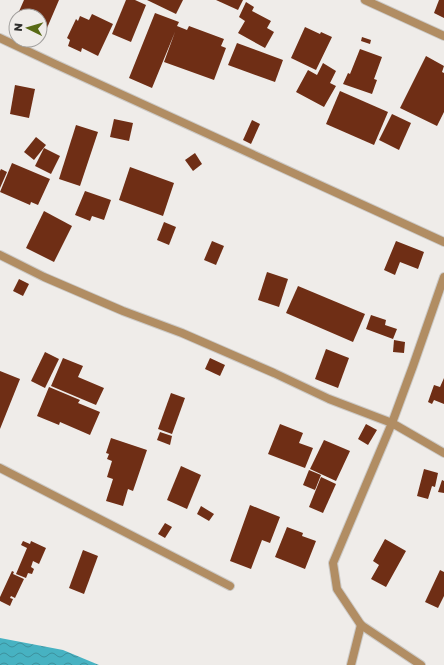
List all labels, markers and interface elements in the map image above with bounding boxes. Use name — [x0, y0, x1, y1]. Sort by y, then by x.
north arrow — [8, 8, 48, 48]
text: N — [11, 22, 24, 32]

